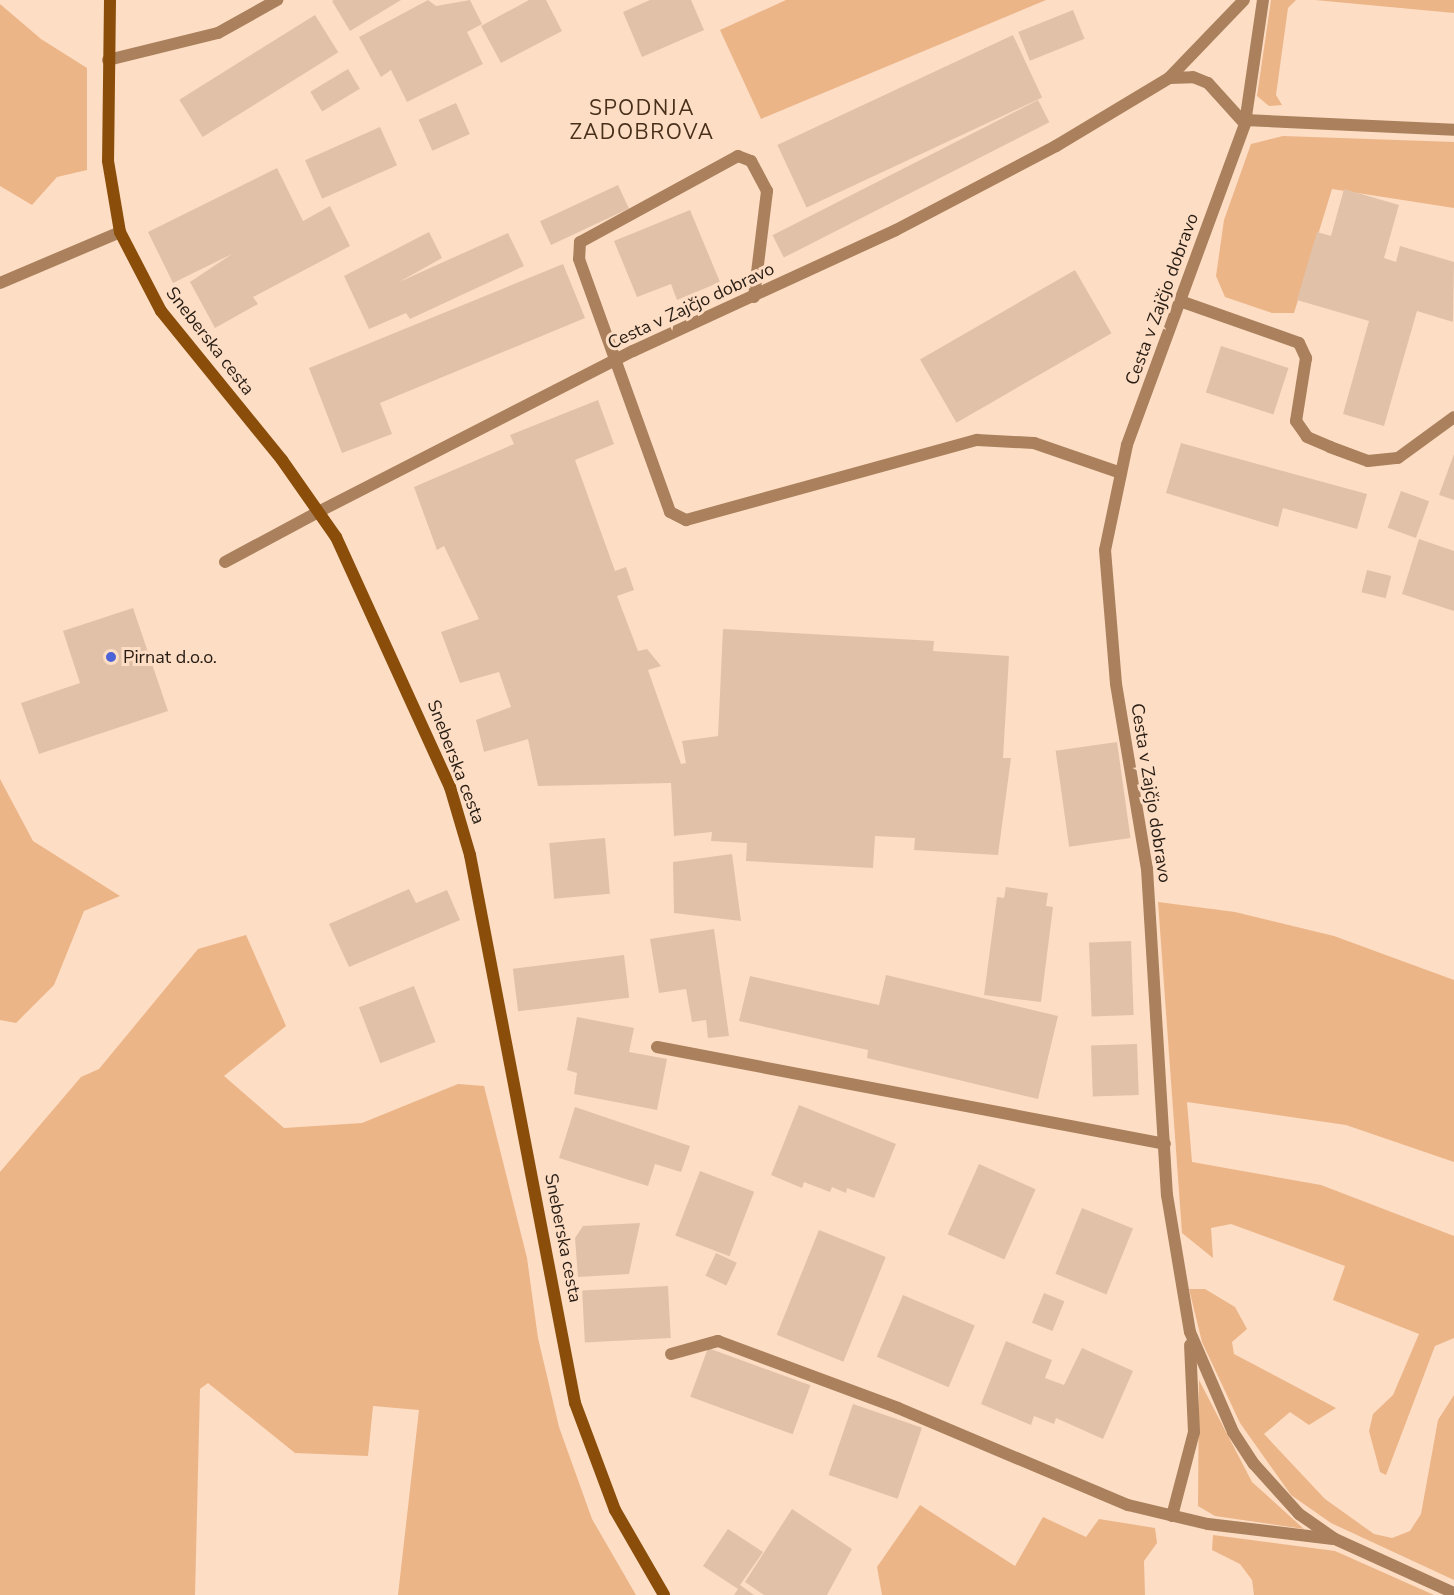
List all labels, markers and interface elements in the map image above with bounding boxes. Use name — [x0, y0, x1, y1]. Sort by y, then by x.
district label: SPODNJA ZADOBROVA — [569, 95, 715, 145]
street label: Cesta v Zajčjo dobravo — [1121, 210, 1203, 388]
street label: Cesta v Zajčjo dobravo — [604, 258, 778, 354]
street label: Sneberska cesta — [161, 283, 259, 399]
place label: Pirnat d.o.o. — [123, 646, 217, 668]
marker: Pirnat d.o.o. — [104, 650, 118, 664]
street label: Sneberska cesta — [422, 697, 490, 827]
street label: Cesta v Zajčjo dobravo — [1126, 702, 1176, 884]
street label: Sneberska cesta — [540, 1172, 586, 1304]

